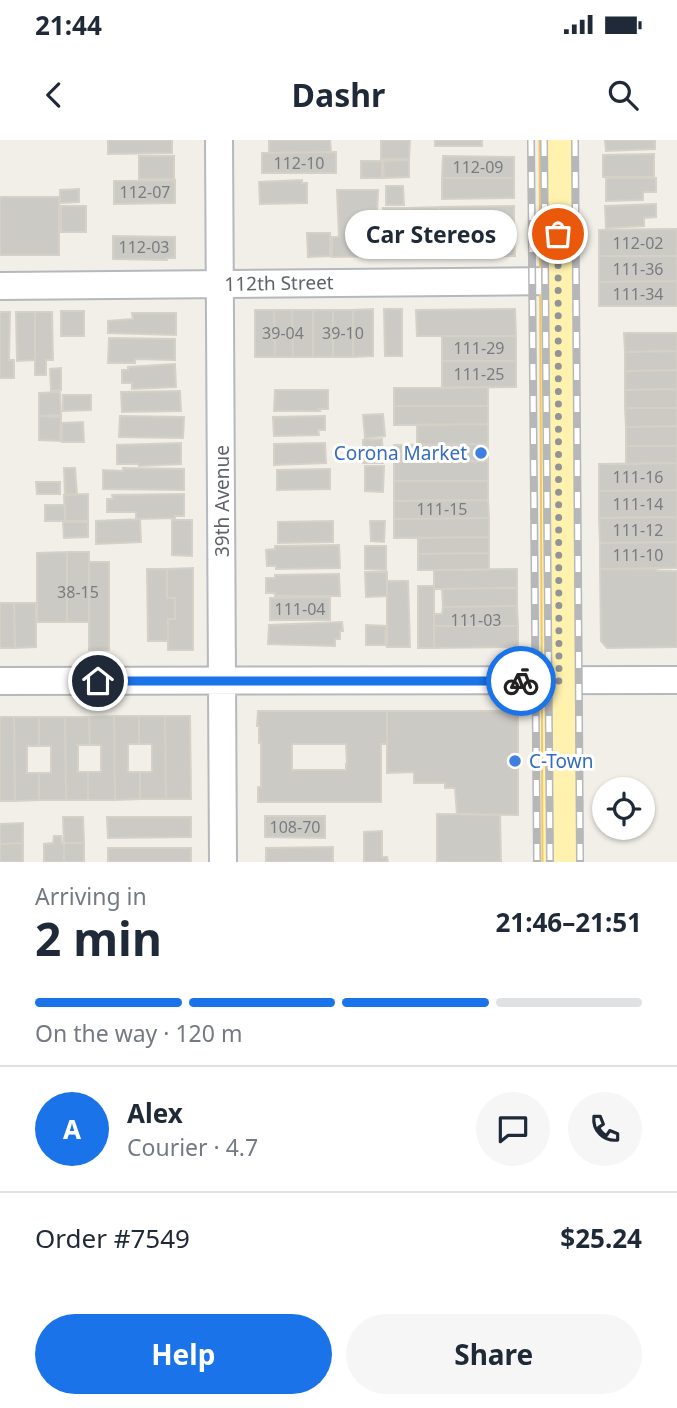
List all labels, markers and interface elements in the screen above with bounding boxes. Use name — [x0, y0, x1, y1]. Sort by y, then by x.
text: 21:44 — [35, 7, 102, 43]
text: Dashr — [292, 73, 385, 116]
icon: back — [35, 76, 73, 114]
icon: search — [604, 76, 642, 114]
house number: 112-10 — [274, 152, 324, 174]
house number: 112-09 — [453, 156, 503, 178]
house number: 112-07 — [120, 181, 170, 203]
pin — [528, 204, 588, 264]
callout: Car Stereos — [344, 210, 516, 259]
icon: bag — [539, 215, 577, 253]
text: Car Stereos — [366, 218, 496, 250]
house number: 112-02 — [613, 232, 663, 254]
house number: 112-03 — [119, 236, 169, 258]
house number: 111-36 — [613, 258, 663, 280]
street label: 112th Street — [224, 269, 334, 297]
house number: 111-34 — [613, 283, 663, 305]
house number: 39-04 — [262, 322, 304, 344]
house number: 39-10 — [322, 322, 364, 344]
house number: 111-29 — [454, 337, 504, 359]
house number: 111-25 — [454, 363, 504, 385]
place label: Corona Market — [334, 440, 467, 466]
street label: 39th Avenue — [209, 445, 235, 557]
marker: Corona Market — [473, 445, 489, 461]
house number: 111-16 — [613, 466, 663, 488]
house number: 111-14 — [613, 493, 663, 515]
house number: 111-15 — [417, 498, 467, 520]
house number: 111-12 — [613, 519, 663, 541]
house number: 111-10 — [613, 544, 663, 566]
house number: 38-15 — [57, 581, 99, 603]
house number: 111-04 — [275, 598, 325, 620]
house number: 111-03 — [451, 609, 501, 631]
courier — [486, 646, 556, 716]
pin — [68, 651, 128, 711]
icon: home — [79, 662, 117, 700]
icon: bike — [502, 662, 540, 700]
place label: C-Town — [529, 748, 593, 774]
marker: C-Town — [507, 753, 523, 769]
map controls — [592, 777, 655, 840]
button: locate — [592, 777, 655, 840]
house number: 108-70 — [270, 816, 320, 838]
text: Arriving in — [35, 880, 147, 912]
text: 21:46–21:51 — [495, 904, 642, 940]
text: 2 min — [35, 907, 162, 969]
text: On the way · 120 m — [35, 1017, 242, 1049]
button: chat — [476, 1092, 550, 1166]
button: phone — [568, 1092, 642, 1166]
text: Alex — [127, 1095, 183, 1131]
text: A — [63, 1111, 81, 1147]
text: Courier · 4.7 — [127, 1131, 258, 1163]
text: Order #7549 — [35, 1220, 190, 1256]
text: $25.24 — [560, 1220, 642, 1256]
button: Help — [35, 1314, 332, 1394]
button: Share — [346, 1314, 642, 1394]

